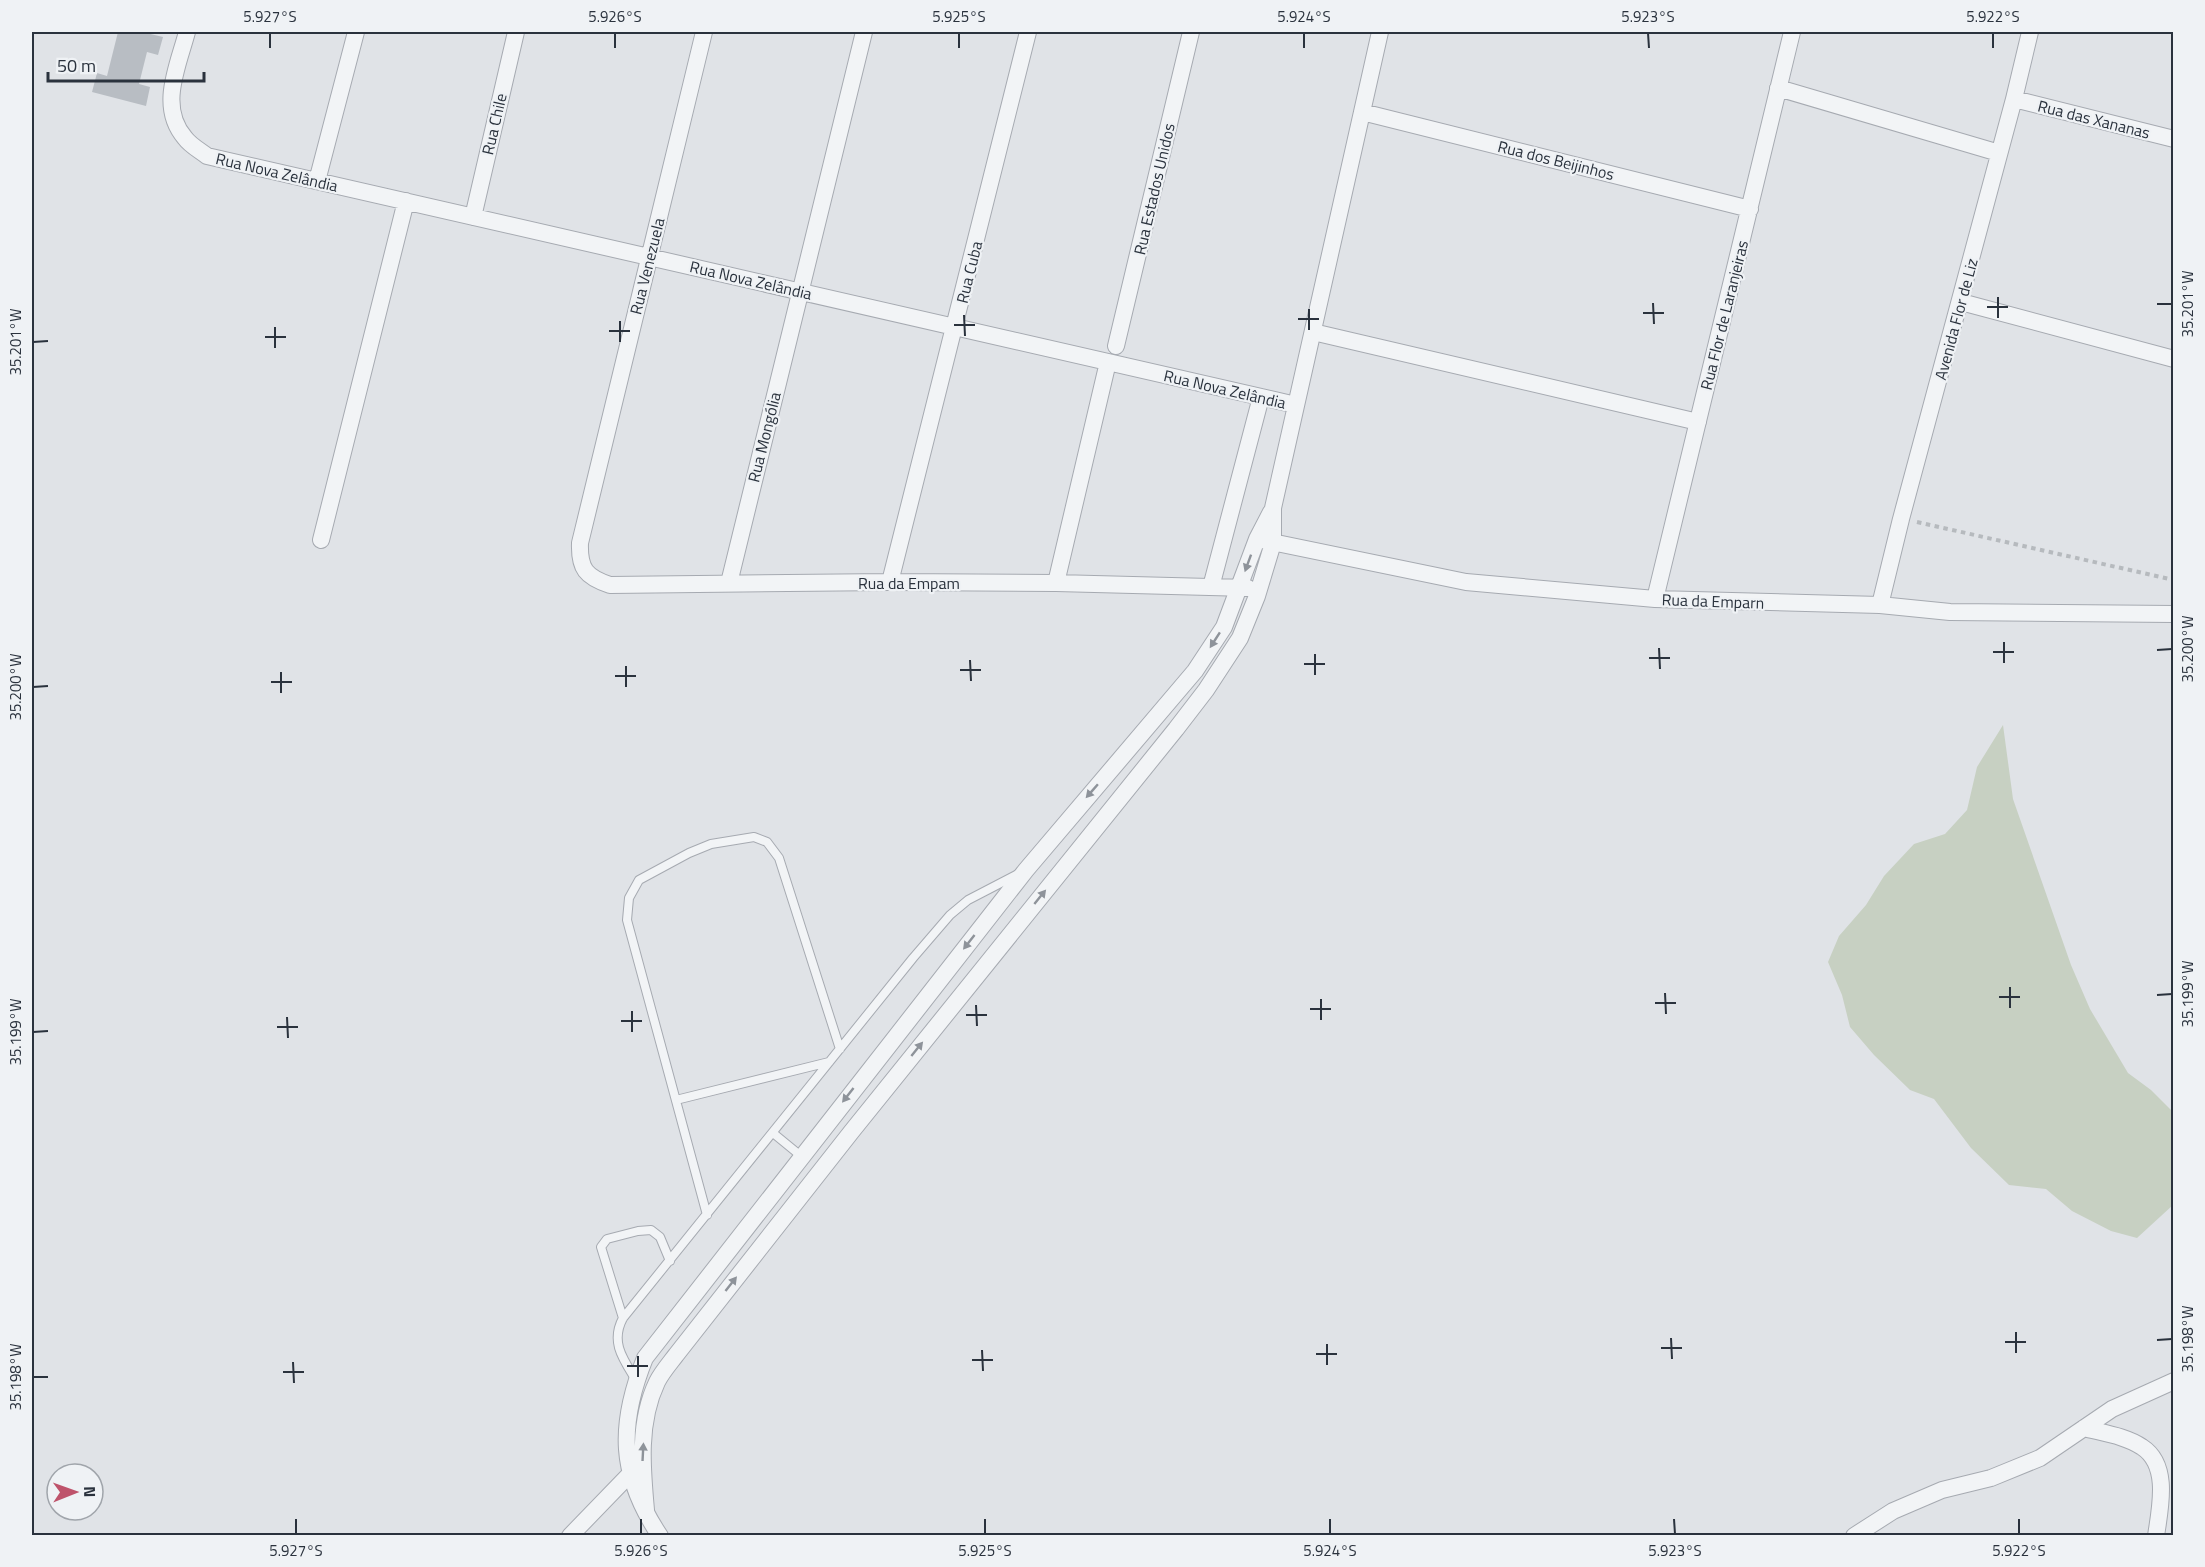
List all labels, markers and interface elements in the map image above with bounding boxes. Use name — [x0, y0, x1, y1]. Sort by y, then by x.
text: 5.927°S — [243, 5, 297, 28]
text: 5.926°S — [588, 5, 642, 28]
text: 5.925°S — [932, 5, 986, 28]
text: 5.924°S — [1277, 5, 1331, 28]
text: 5.923°S — [1621, 5, 1675, 28]
text: 5.922°S — [1966, 5, 2020, 28]
scale bar — [48, 45, 204, 83]
text: 50 m — [57, 52, 96, 79]
street label: Rua Chile — [475, 91, 513, 157]
street label: Rua das Xananas — [2035, 93, 2153, 145]
street label: Rua Estados Unidos — [1127, 121, 1181, 257]
street label: Rua dos Beijinhos — [1495, 134, 1617, 186]
street label: Rua Nova Zelândia — [214, 146, 340, 198]
street label: Rua Venezuela — [623, 215, 671, 317]
street label: Rua Cuba — [950, 238, 988, 306]
street label: Rua Flor de Laranjeiras — [1694, 238, 1754, 392]
street label: Rua Nova Zelândia — [688, 254, 814, 306]
street label: Avenida Flor de Liz — [1928, 255, 1984, 383]
text: 35.201°W — [2176, 271, 2199, 337]
text: 35.201°W — [4, 309, 27, 375]
street label: Rua Nova Zelândia — [1162, 363, 1288, 415]
street label: Rua Mongólia — [741, 389, 787, 485]
one-way arrow — [1243, 554, 1253, 572]
street label: Rua da Empam — [858, 571, 960, 595]
street label: Rua da Emparn — [1661, 587, 1765, 615]
text: 35.200°W — [2176, 616, 2199, 682]
one-way arrow — [1210, 632, 1221, 648]
text: 35.200°W — [4, 654, 27, 720]
one-way arrow — [1086, 783, 1099, 798]
one-way arrow — [1033, 890, 1046, 905]
one-way arrow — [963, 934, 976, 950]
text: 35.199°W — [2176, 961, 2199, 1027]
text: 35.199°W — [4, 999, 27, 1065]
one-way arrow — [911, 1041, 924, 1057]
one-way arrow — [843, 1088, 855, 1103]
one-way arrow — [725, 1276, 737, 1292]
text: 35.198°W — [2176, 1306, 2199, 1372]
text: 35.198°W — [4, 1344, 27, 1410]
one-way arrow — [638, 1442, 647, 1461]
north arrow — [45, 1462, 105, 1522]
text: N — [78, 1486, 102, 1497]
text: 5.927°S — [269, 1539, 323, 1562]
text: 5.926°S — [614, 1539, 668, 1562]
text: 5.925°S — [958, 1539, 1012, 1562]
text: 5.924°S — [1303, 1539, 1357, 1562]
text: 5.923°S — [1648, 1539, 1702, 1562]
text: 5.922°S — [1992, 1539, 2046, 1562]

